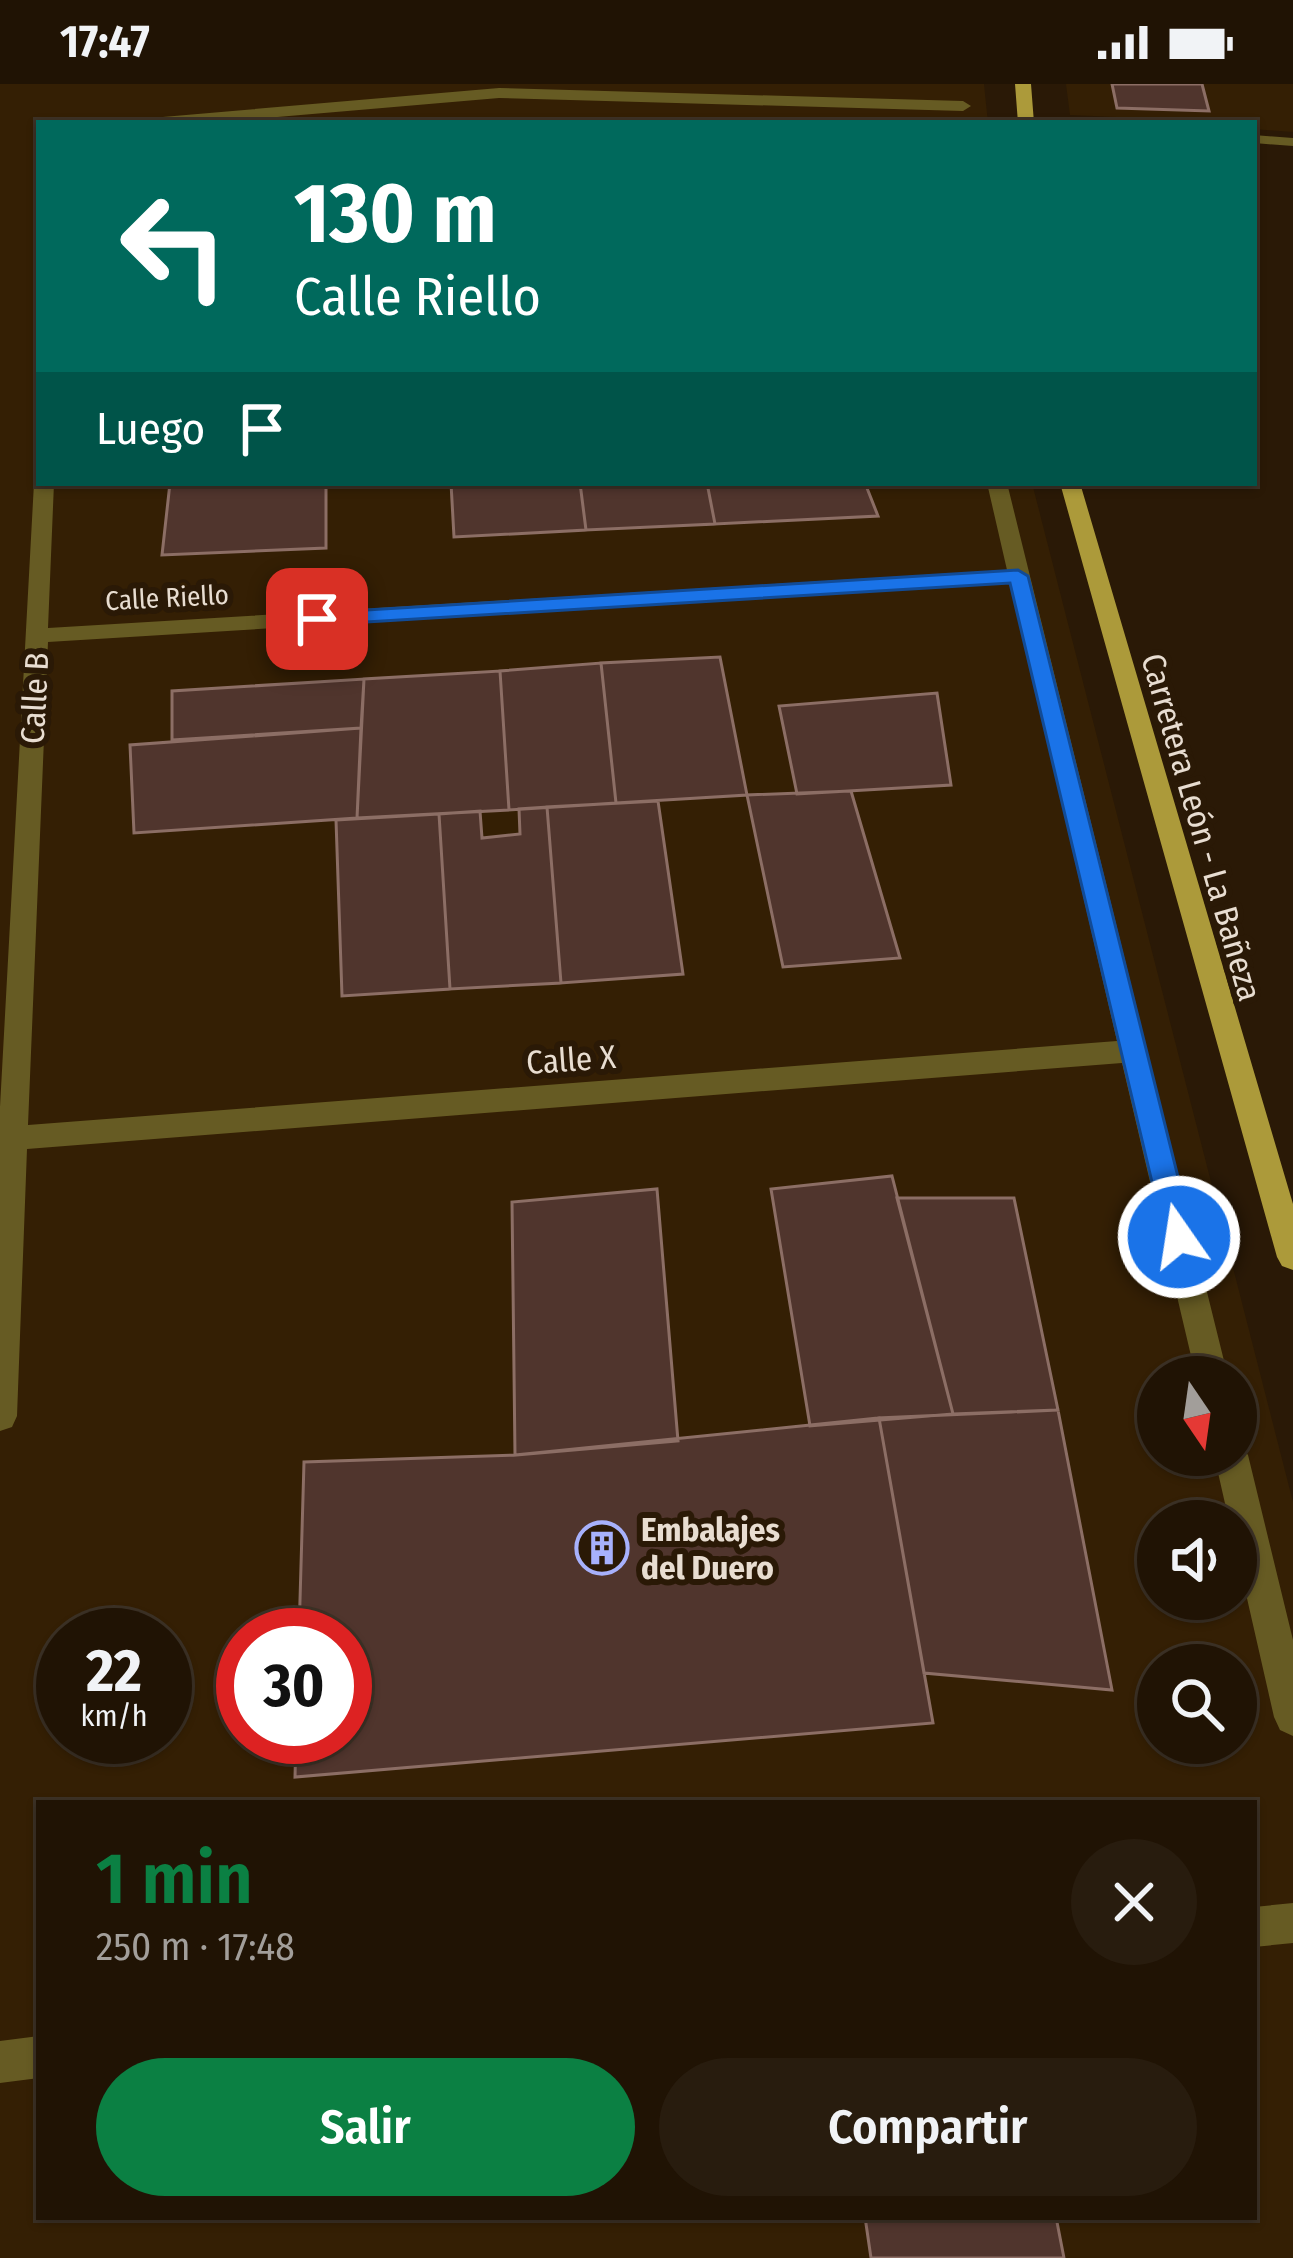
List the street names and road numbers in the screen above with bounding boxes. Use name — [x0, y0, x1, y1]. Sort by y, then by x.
street label: Calle Riello — [105, 579, 229, 617]
street label: Carretera León - La Bañeza — [1132, 649, 1270, 1006]
street label: Calle B — [13, 651, 57, 745]
street label: Calle X — [525, 1037, 617, 1083]

